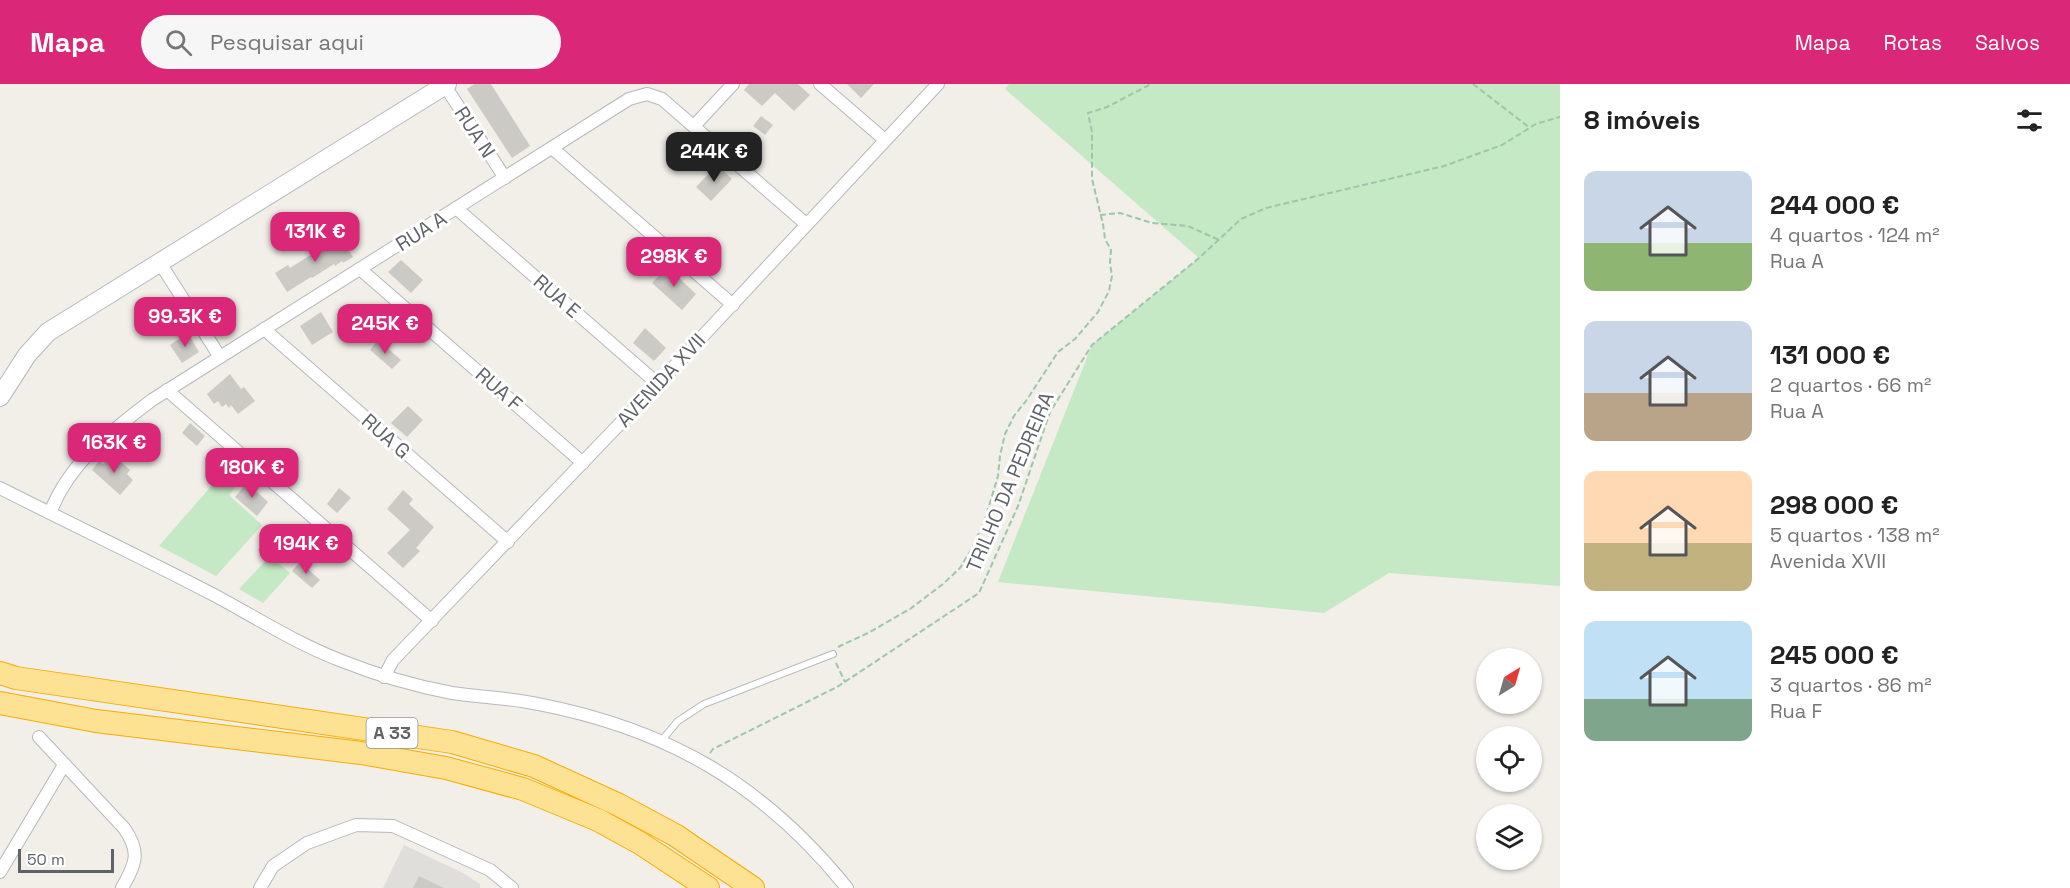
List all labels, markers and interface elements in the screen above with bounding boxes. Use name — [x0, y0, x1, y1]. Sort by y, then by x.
search box — [141, 15, 561, 69]
text: Mapa — [30, 24, 105, 60]
icon: search — [162, 26, 195, 59]
text: Pesquisar aqui — [210, 28, 364, 56]
text: Mapa — [1795, 29, 1850, 56]
text: Rotas — [1883, 29, 1942, 56]
text: Salvos — [1975, 29, 2040, 56]
street label: RUA N — [449, 101, 501, 163]
text: 8 imóveis — [1584, 103, 1700, 137]
icon: filters — [2013, 104, 2046, 137]
pin: 244K € — [665, 132, 763, 183]
text: 244K € — [680, 138, 748, 164]
text: 244 000 € — [1770, 188, 1899, 222]
icon: home — [1632, 195, 1704, 267]
street label: RUA A — [391, 205, 452, 257]
pin: 131K € — [266, 212, 364, 263]
text: 131K € — [284, 218, 346, 244]
text: 4 quartos · 124 m² — [1770, 222, 1940, 248]
pin: 298K € — [625, 237, 723, 288]
text: 298K € — [640, 243, 708, 269]
text: Rua A — [1770, 248, 1824, 274]
street label: RUA E — [528, 268, 586, 324]
pin: 99.3K € — [130, 297, 240, 348]
text: 99.3K € — [148, 303, 222, 329]
pin: 245K € — [336, 304, 434, 355]
text: 245K € — [351, 310, 419, 336]
street label: AVENIDA XVII — [611, 328, 711, 432]
text: 131 000 € — [1770, 338, 1890, 372]
icon: home — [1632, 345, 1704, 417]
street label: RUA F — [470, 361, 528, 417]
text: 2 quartos · 66 m² — [1770, 372, 1931, 398]
street label: TRILHO DA PEDREIRA — [960, 388, 1060, 576]
text: Rua A — [1770, 398, 1824, 424]
street label: RUA G — [356, 408, 416, 464]
pin: 163K € — [65, 423, 163, 474]
text: 163K € — [82, 429, 146, 455]
pin: 180K € — [203, 448, 301, 499]
text: 180K € — [219, 454, 285, 480]
text: 298 000 € — [1770, 488, 1898, 522]
icon: home — [1632, 495, 1704, 567]
text: 5 quartos · 138 m² — [1770, 522, 1940, 548]
pin: 194K € — [257, 524, 355, 575]
text: 194K € — [273, 530, 339, 556]
text: Avenida XVII — [1770, 548, 1886, 574]
text: 245 000 € — [1770, 638, 1899, 672]
icon: home — [1632, 645, 1704, 717]
north arrow — [1476, 648, 1542, 714]
map controls — [1476, 648, 1542, 870]
text: 3 quartos · 86 m² — [1770, 672, 1932, 698]
text: Rua F — [1770, 698, 1822, 724]
road number: A 33 — [366, 718, 418, 748]
button: locate — [1476, 726, 1542, 792]
button: layers — [1476, 804, 1542, 870]
scale bar — [18, 846, 114, 874]
text: 50 m — [27, 849, 65, 870]

